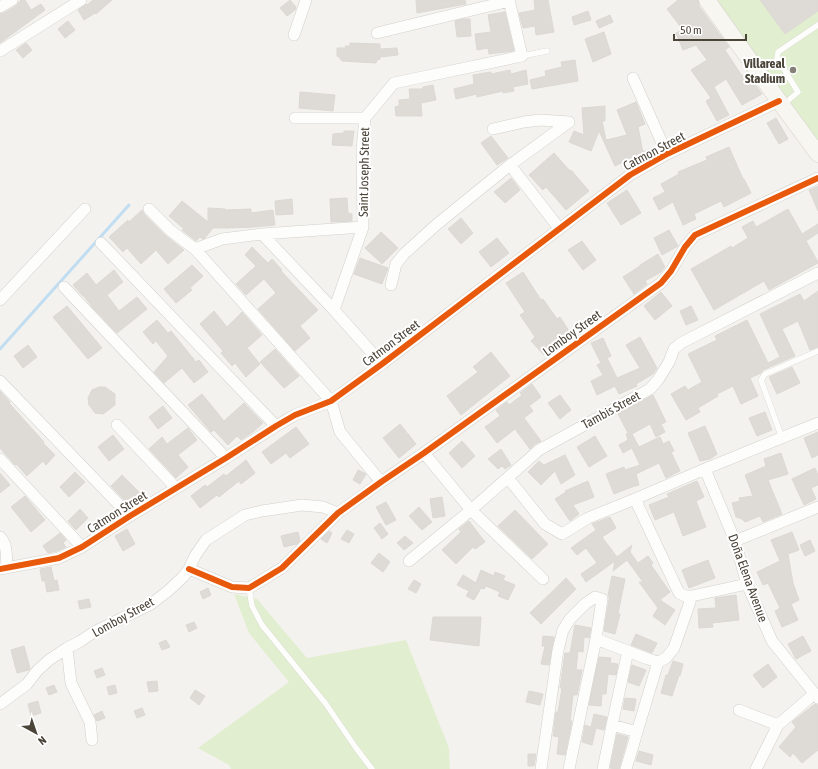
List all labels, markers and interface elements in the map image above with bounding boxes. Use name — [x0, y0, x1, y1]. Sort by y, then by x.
scale bar — [674, 16, 746, 42]
text: 50 m — [680, 23, 702, 37]
place label: Villareal Stadium — [742, 56, 786, 86]
marker: Villareal Stadium — [788, 65, 798, 75]
street label: Saint Joseph Street — [356, 127, 372, 217]
street label: Catmon Street — [621, 128, 688, 174]
street label: Lomboy Street — [540, 307, 604, 359]
street label: Catmon Street — [359, 316, 423, 369]
street label: Tambis Street — [579, 388, 643, 432]
street label: Catmon Street — [84, 488, 150, 536]
street label: Doña Elena Avenue — [725, 532, 771, 624]
street label: Lomboy Street — [89, 594, 157, 640]
north arrow — [16, 713, 56, 753]
text: N — [36, 734, 49, 747]

